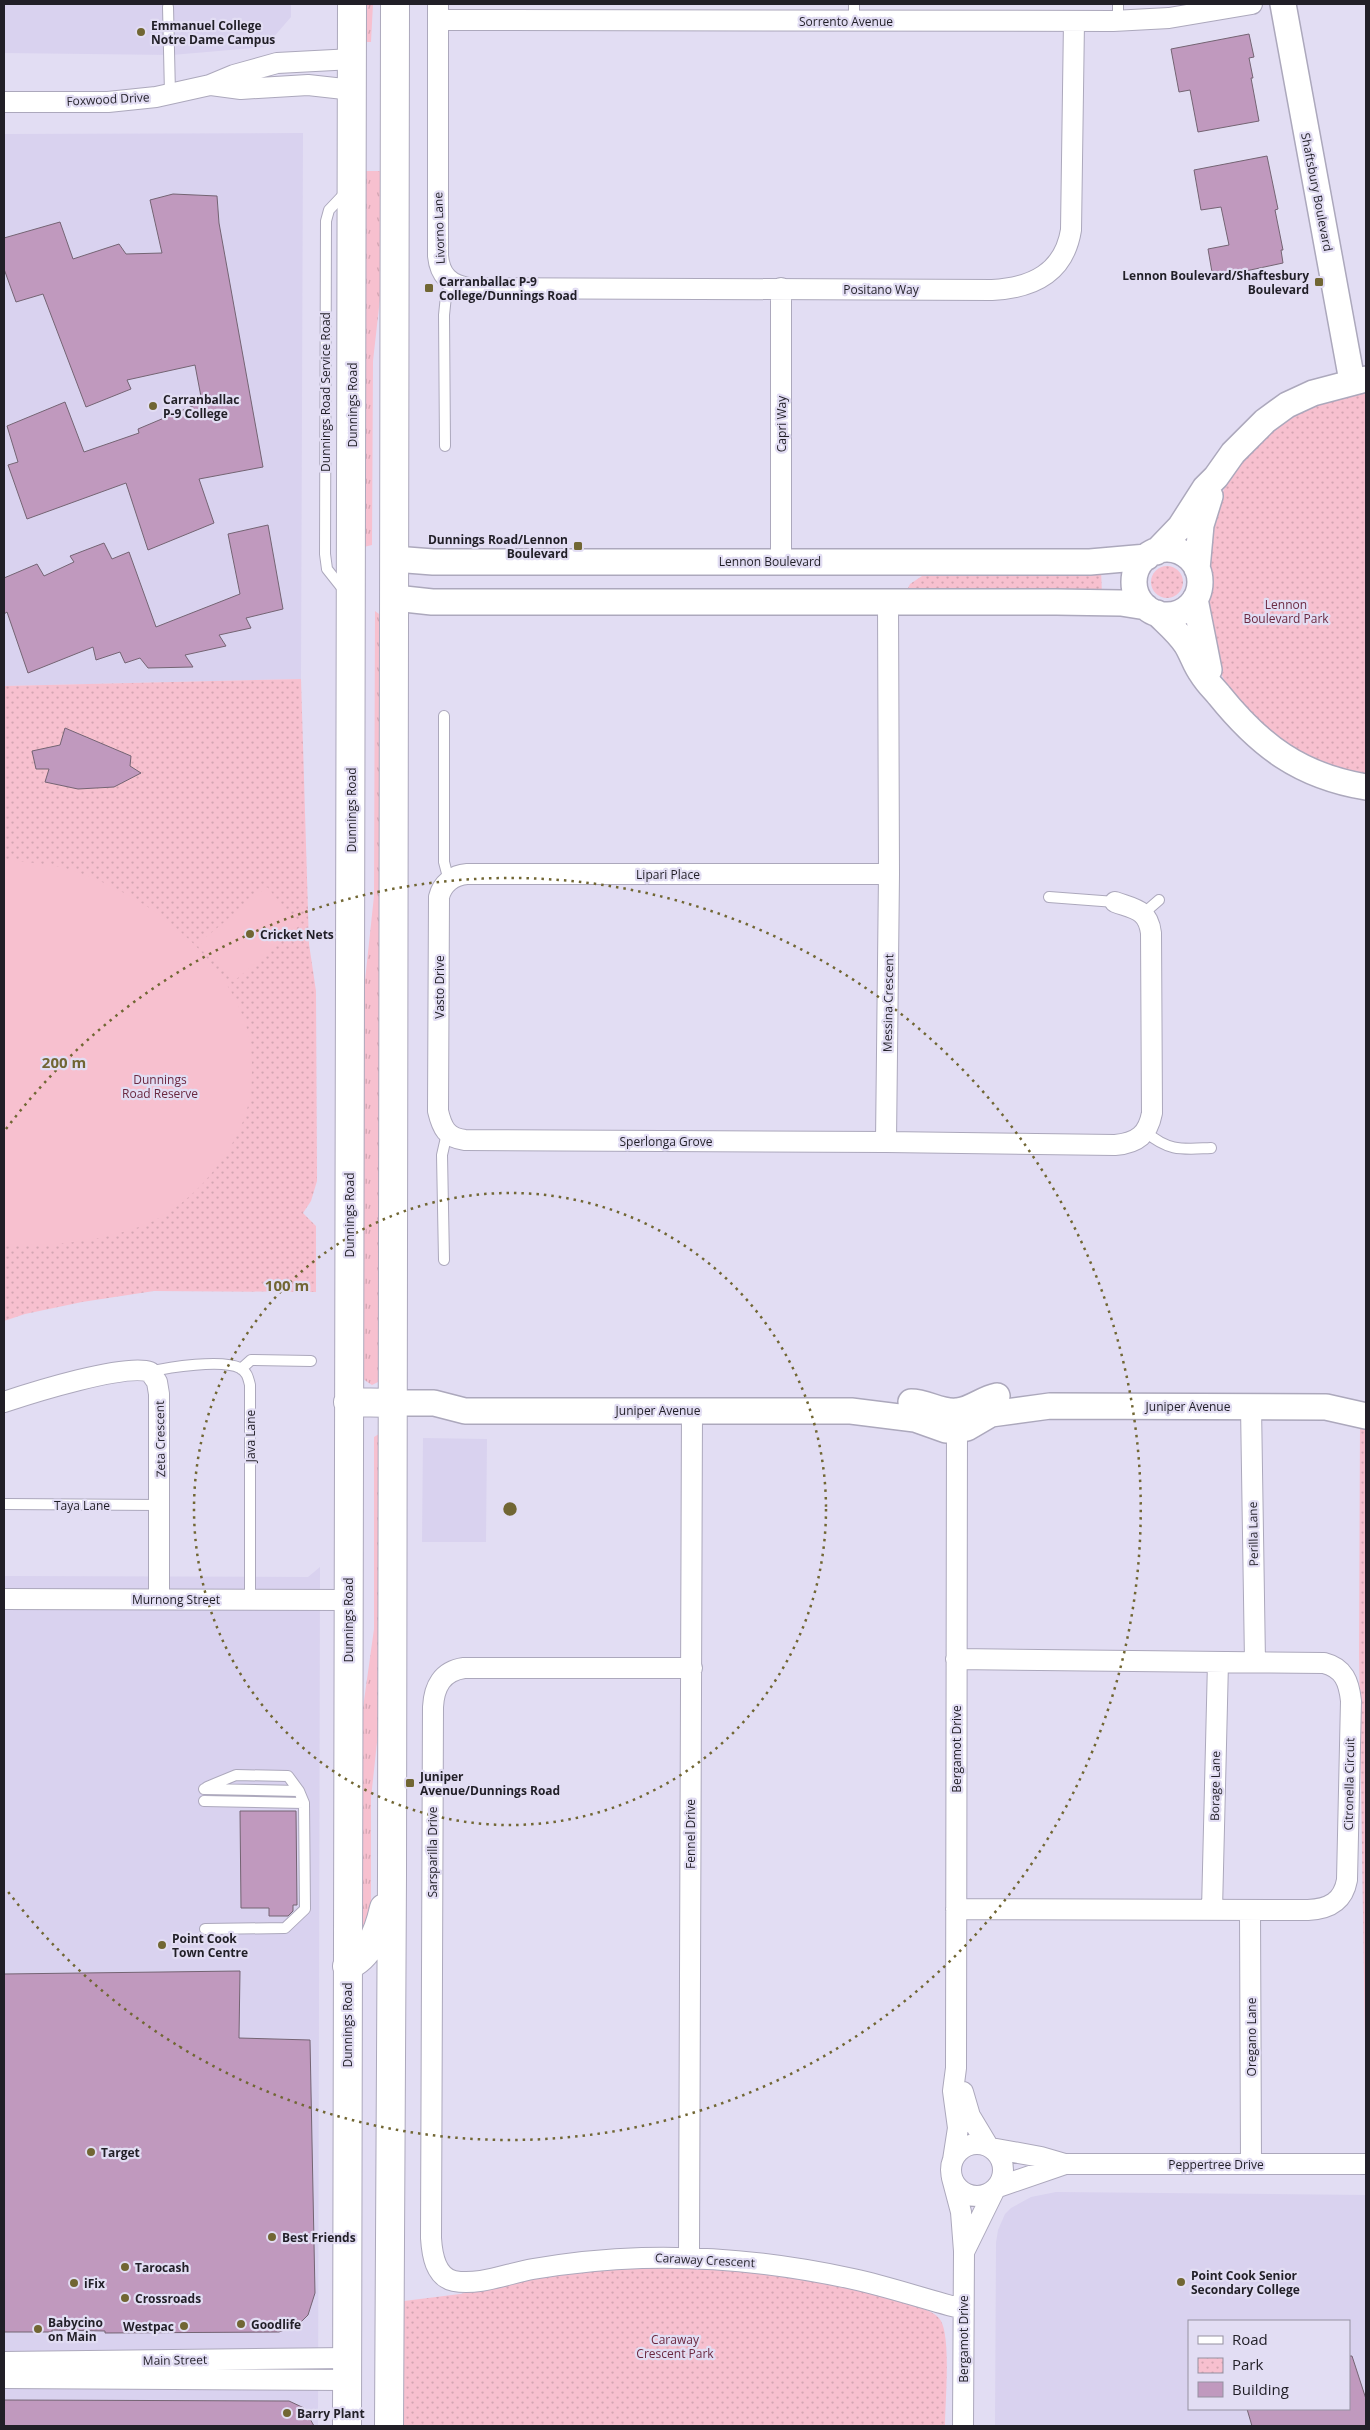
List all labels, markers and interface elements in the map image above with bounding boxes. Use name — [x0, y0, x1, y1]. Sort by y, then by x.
street label: Sorrento Avenue — [799, 13, 893, 30]
place label: Emmanuel College Notre Dame Campus — [151, 17, 275, 48]
marker: Emmanuel College Notre Dame Campus — [135, 26, 147, 38]
street label: Foxwood Drive — [66, 88, 150, 110]
street label: Shaftsbury Boulevard — [1297, 131, 1337, 253]
street label: Livorno Lane — [429, 191, 449, 264]
place label: Lennon Boulevard/Shaftesbury Boulevard — [1122, 267, 1309, 298]
place label: Carranballac P-9 College/Dunnings Road — [439, 273, 577, 304]
marker: Lennon Boulevard/Shaftesbury Boulevard — [1313, 276, 1325, 288]
street label: Positano Way — [843, 281, 920, 298]
marker: Carranballac P-9 College/Dunnings Road — [423, 282, 435, 294]
street label: Dunnings Road Service Road — [317, 312, 334, 472]
street label: Dunnings Road — [344, 362, 361, 448]
place label: Carranballac P-9 College — [163, 391, 240, 422]
street label: Capri Way — [773, 395, 790, 452]
marker: Carranballac P-9 College — [147, 400, 159, 412]
place label: Dunnings Road/Lennon Boulevard — [428, 531, 568, 562]
marker: Dunnings Road/Lennon Boulevard — [572, 540, 584, 552]
street label: Lennon Boulevard — [719, 553, 821, 570]
park label: Lennon Boulevard Park — [1243, 596, 1329, 627]
street label: Dunnings Road — [343, 767, 360, 853]
street label: Lipari Place — [636, 866, 700, 883]
place label: Cricket Nets — [260, 926, 334, 943]
marker: Cricket Nets — [244, 928, 256, 940]
street label: Messina Crescent — [879, 954, 897, 1052]
street label: Vasto Drive — [431, 955, 448, 1019]
text: 200 m — [42, 1052, 86, 1072]
park label: Dunnings Road Reserve — [122, 1071, 198, 1102]
street label: Sperlonga Grove — [619, 1133, 713, 1150]
street label: Dunnings Road — [341, 1172, 358, 1258]
text: 100 m — [265, 1275, 309, 1295]
street label: Juniper Avenue — [1145, 1398, 1231, 1415]
street label: Zeta Crescent — [151, 1400, 169, 1478]
street label: Juniper Avenue — [615, 1402, 701, 1419]
street label: Java Lane — [242, 1409, 259, 1463]
street label: Taya Lane — [54, 1497, 110, 1514]
centre of rings — [501, 1500, 519, 1518]
street label: Perilla Lane — [1244, 1501, 1262, 1567]
street label: Dunnings Road — [340, 1577, 357, 1663]
street label: Murnong Street — [132, 1591, 220, 1608]
street label: Bergamot Drive — [948, 1705, 965, 1793]
street label: Citronella Circuit — [1340, 1737, 1358, 1831]
street label: Borage Lane — [1206, 1751, 1224, 1821]
place label: Juniper Avenue/Dunnings Road — [419, 1768, 560, 1799]
marker: Juniper Avenue/Dunnings Road — [404, 1777, 416, 1789]
street label: Fennel Drive — [682, 1799, 699, 1869]
street label: Sarsparilla Drive — [424, 1806, 441, 1898]
place label: Point Cook Town Centre — [172, 1930, 248, 1961]
marker: Point Cook Town Centre — [156, 1939, 168, 1951]
street label: Dunnings Road — [339, 1982, 356, 2068]
street label: Oregano Lane — [1243, 1997, 1260, 2076]
place label: Target — [101, 2144, 140, 2161]
marker: Target — [85, 2146, 97, 2158]
street label: Peppertree Drive — [1168, 2156, 1264, 2173]
place label: Best Friends — [282, 2229, 356, 2246]
marker: Best Friends — [266, 2231, 278, 2243]
street label: Caraway Crescent — [655, 2249, 755, 2271]
place label: Tarocash — [135, 2259, 189, 2276]
marker: Tarocash — [119, 2261, 131, 2273]
place label: Point Cook Senior Secondary College — [1191, 2267, 1300, 2298]
place label: iFix — [84, 2275, 105, 2292]
marker: Point Cook Senior Secondary College — [1175, 2276, 1187, 2288]
marker: iFix — [68, 2277, 80, 2289]
place label: Crossroads — [135, 2290, 201, 2307]
marker: Crossroads — [119, 2292, 131, 2304]
street label: Bergamot Drive — [955, 2295, 972, 2383]
place label: Babycino on Main — [48, 2314, 103, 2345]
place label: Goodlife — [251, 2316, 301, 2333]
place label: Westpac — [123, 2318, 174, 2335]
marker: Goodlife — [235, 2318, 247, 2330]
marker: Westpac — [178, 2320, 190, 2332]
legend — [1188, 2320, 1350, 2410]
marker: Babycino on Main — [32, 2323, 44, 2335]
text: Road — [1232, 2329, 1268, 2349]
park label: Caraway Crescent Park — [636, 2331, 714, 2362]
street label: Main Street — [143, 2351, 207, 2369]
text: Park — [1232, 2354, 1263, 2374]
text: Building — [1232, 2379, 1289, 2399]
place label: Barry Plant — [297, 2405, 365, 2422]
marker: Barry Plant — [281, 2407, 293, 2419]

